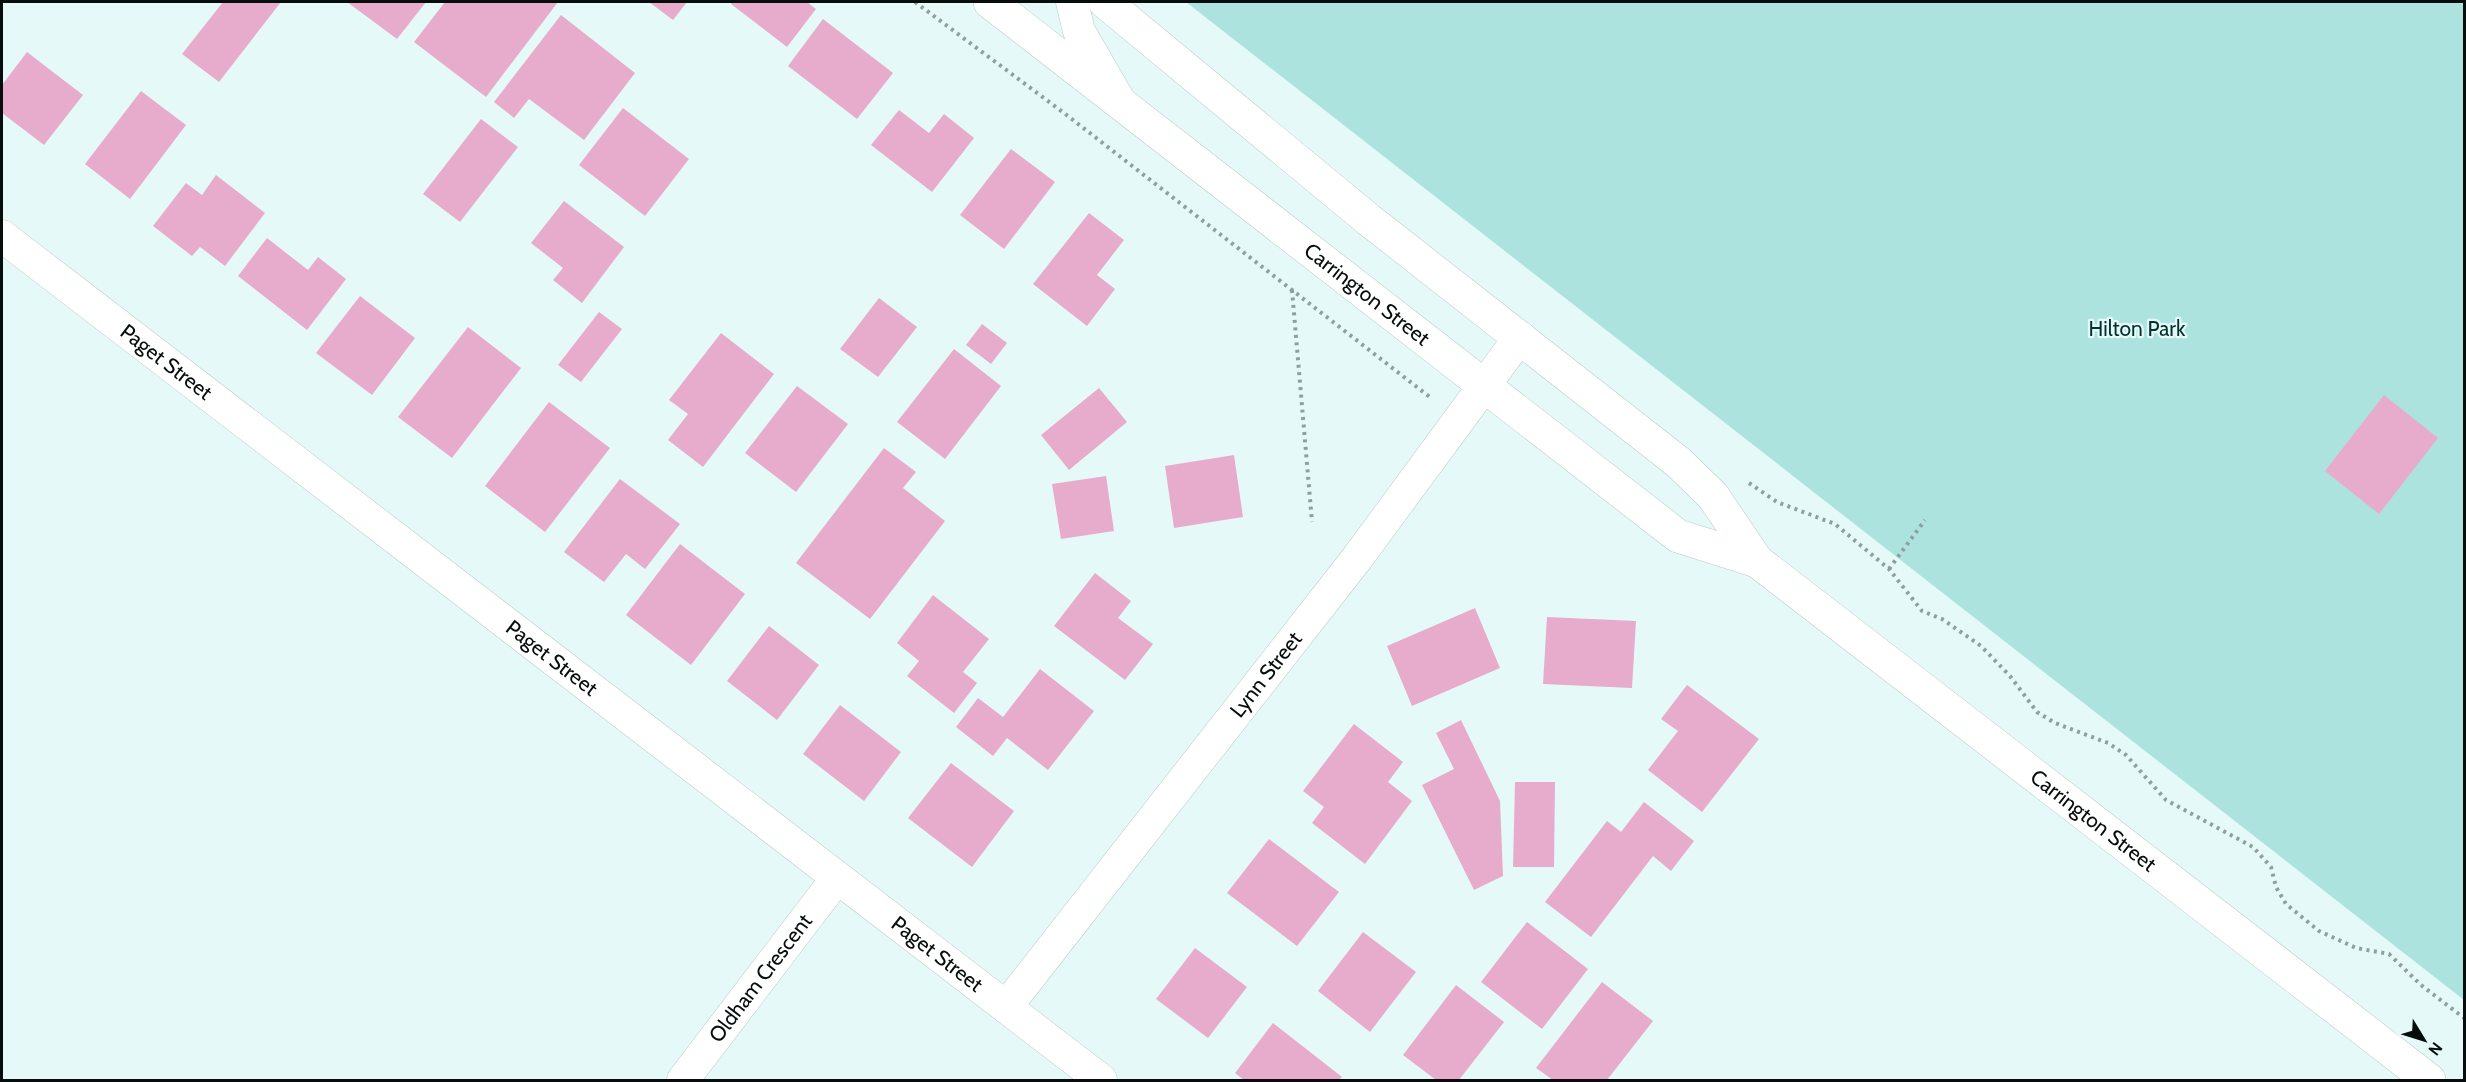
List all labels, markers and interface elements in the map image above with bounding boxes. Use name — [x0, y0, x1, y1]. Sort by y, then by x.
street label: Carrington Street — [1299, 238, 1435, 351]
park label: Hilton Park — [2089, 316, 2186, 341]
street label: Paget Street — [116, 319, 217, 405]
street label: Paget Street — [501, 615, 603, 701]
street label: Lynn Street — [1224, 627, 1307, 722]
street label: Carrington Street — [2026, 764, 2161, 877]
street label: Oldham Crescent — [703, 909, 817, 1047]
street label: Paget Street — [887, 911, 988, 997]
north arrow — [2394, 1010, 2454, 1070]
text: N — [2424, 1039, 2446, 1059]

